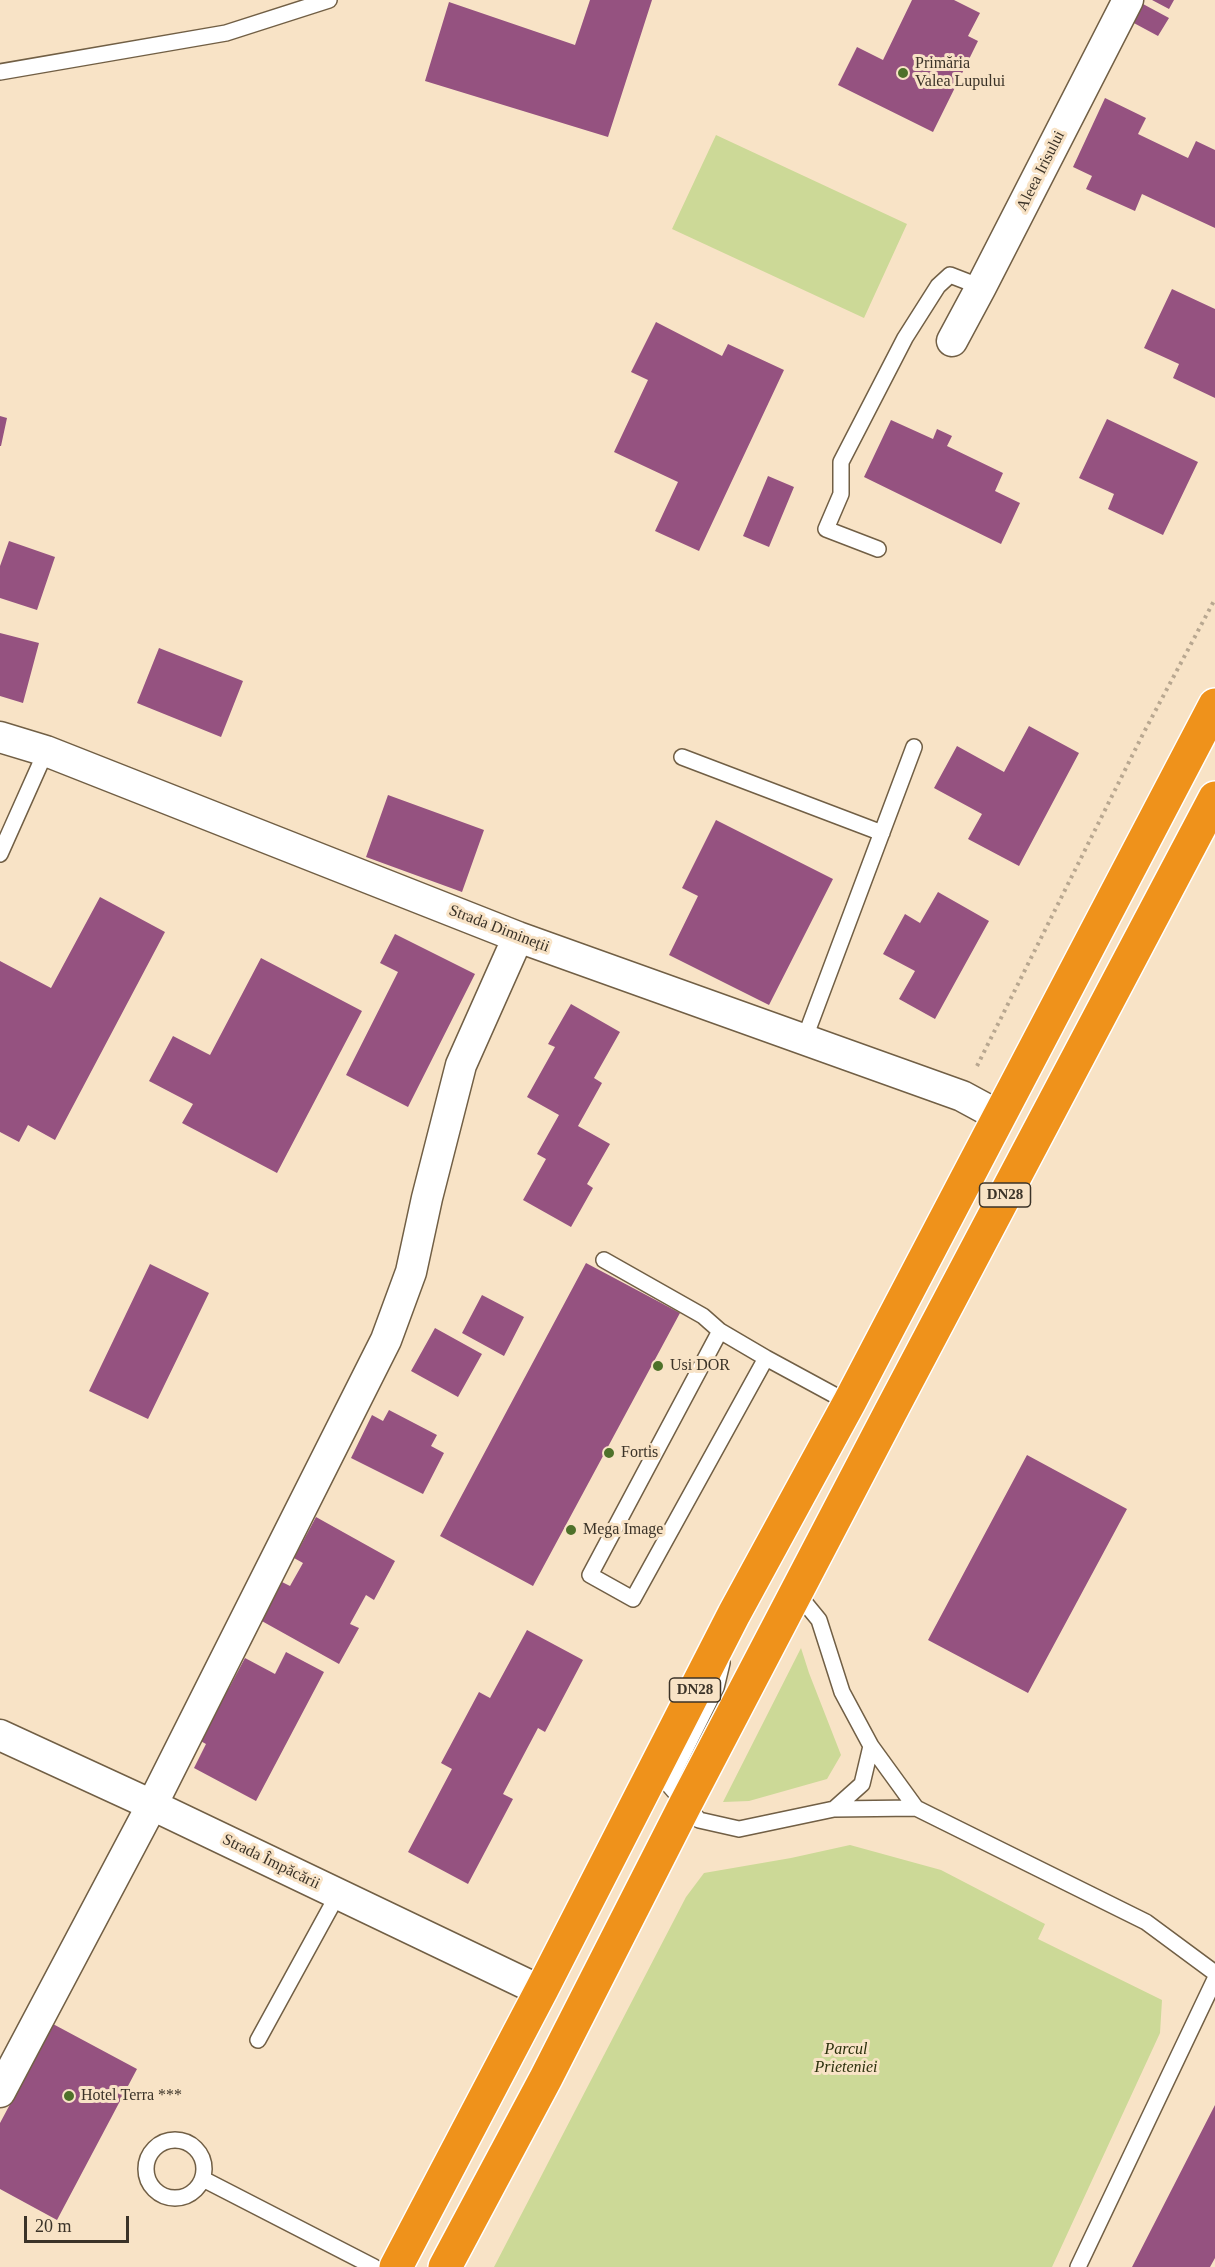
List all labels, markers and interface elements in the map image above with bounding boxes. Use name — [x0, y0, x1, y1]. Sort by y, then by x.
place label: Primăria Valea Lupului — [915, 54, 1005, 92]
marker: Primăria Valea Lupului — [896, 66, 910, 80]
street label: Aleea Irisului — [1013, 128, 1069, 214]
street label: Strada Dimineții — [446, 901, 552, 957]
road number: DN28 — [980, 1183, 1030, 1207]
place label: Usi DOR — [670, 1356, 730, 1376]
marker: Usi DOR — [651, 1359, 665, 1373]
place label: Fortis — [621, 1443, 658, 1463]
marker: Fortis — [602, 1446, 616, 1460]
place label: Mega Image — [583, 1520, 663, 1540]
marker: Mega Image — [564, 1523, 578, 1537]
road number: DN28 — [670, 1678, 720, 1702]
street label: Strada Împăcării — [219, 1830, 323, 1894]
park label: Parcul Prieteniei — [814, 2040, 878, 2078]
place label: Hotel Terra *** — [81, 2086, 182, 2106]
marker: Hotel Terra *** — [62, 2089, 76, 2103]
scale bar — [27, 2204, 132, 2242]
text: 20 m — [35, 2216, 72, 2236]

